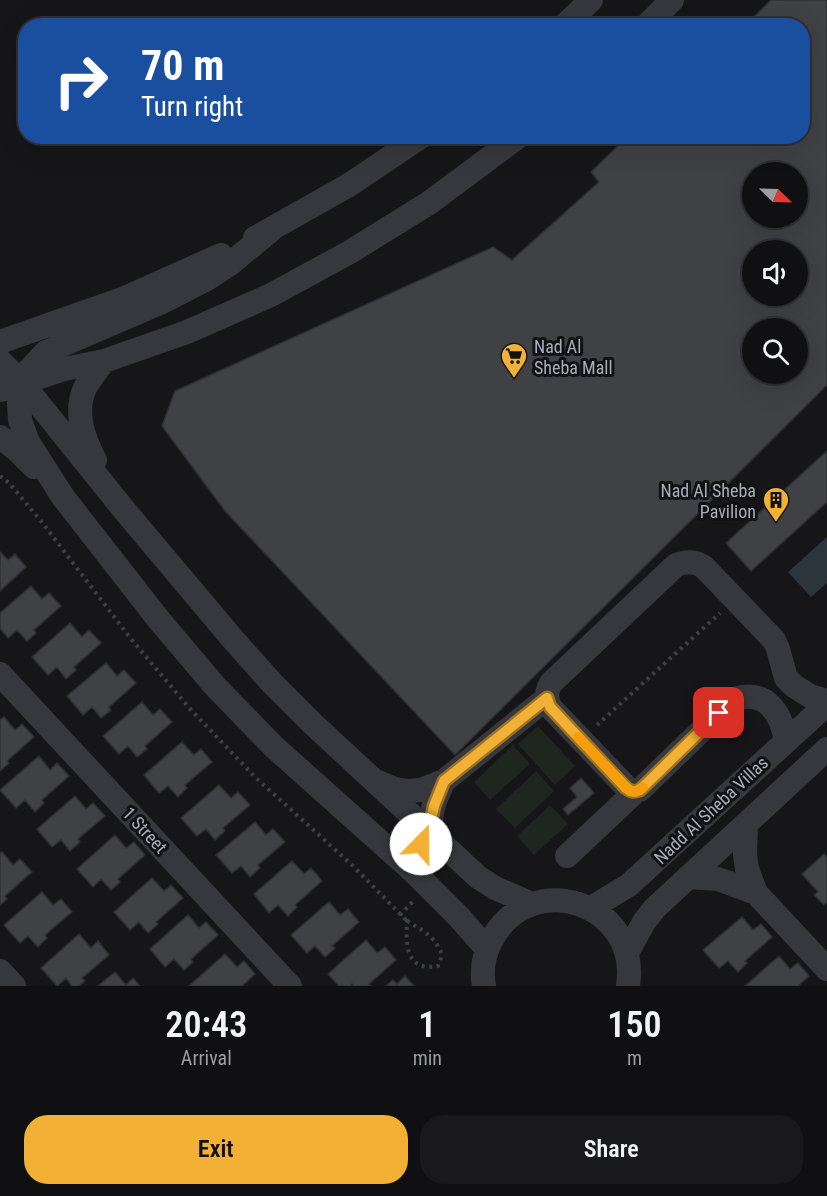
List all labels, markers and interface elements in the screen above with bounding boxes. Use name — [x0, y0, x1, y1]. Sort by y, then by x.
text: 70 m — [141, 41, 224, 90]
icon: right — [42, 42, 120, 120]
text: Turn right — [141, 91, 243, 123]
north arrow — [742, 162, 808, 228]
map controls — [742, 162, 808, 384]
button: sound — [742, 240, 808, 306]
button: search — [742, 318, 808, 384]
place label: Nad Al Sheba Mall — [534, 336, 613, 378]
supermarket icon: Nad Al Sheba Mall — [499, 341, 529, 379]
place label: Nad Al Sheba Pavilion — [661, 480, 756, 522]
building icon: Nad Al Sheba Pavilion — [761, 485, 791, 523]
pin — [693, 687, 744, 738]
icon: arrive — [702, 696, 735, 729]
street label: Nadd Al Sheba Villas — [650, 752, 772, 868]
street label: 1 Street — [118, 803, 172, 857]
position arrow — [389, 812, 453, 876]
text: 20:43 — [165, 1004, 247, 1046]
text: 1 — [418, 1004, 436, 1046]
text: 150 — [607, 1004, 662, 1046]
text: Arrival — [181, 1046, 232, 1070]
text: min — [413, 1046, 442, 1070]
text: m — [627, 1046, 642, 1070]
button: Exit — [24, 1115, 408, 1184]
button: Share — [420, 1115, 803, 1184]

